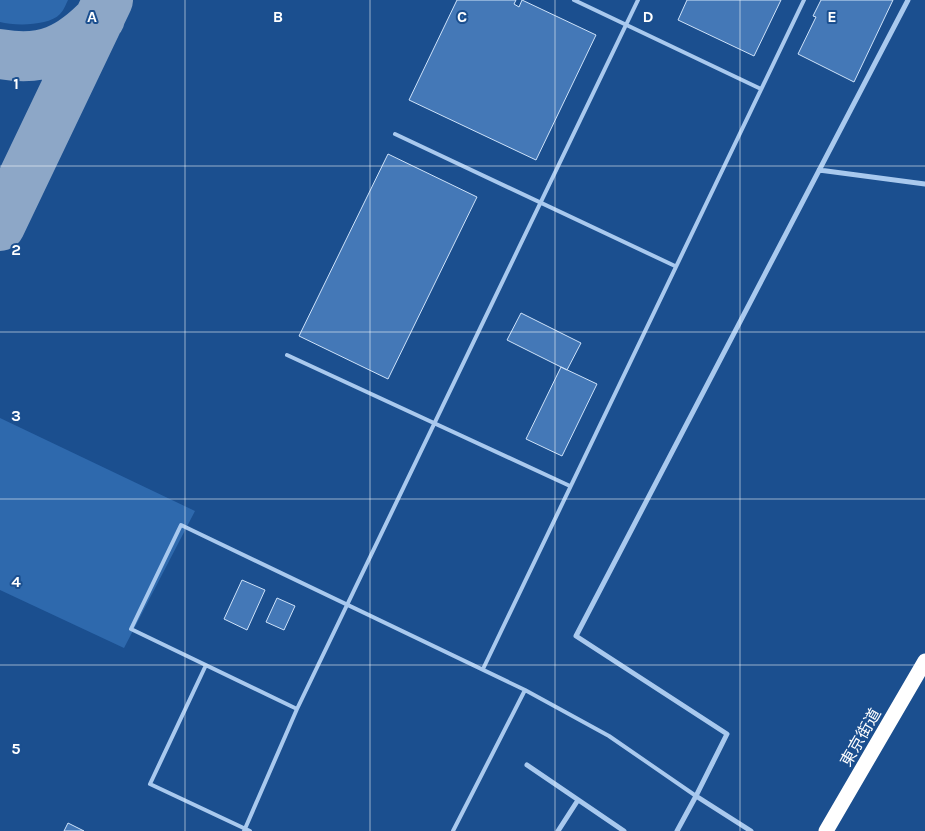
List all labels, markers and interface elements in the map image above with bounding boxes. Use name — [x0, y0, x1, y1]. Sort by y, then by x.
text: A — [87, 7, 97, 26]
text: B — [273, 7, 283, 26]
text: C — [457, 7, 467, 26]
text: D — [643, 7, 654, 26]
text: E — [827, 7, 837, 26]
text: 1 — [13, 74, 19, 93]
text: 2 — [11, 240, 21, 259]
text: 3 — [11, 406, 21, 425]
text: 4 — [11, 572, 21, 591]
street label: 東京街道 — [836, 705, 885, 770]
text: 5 — [11, 739, 21, 758]

